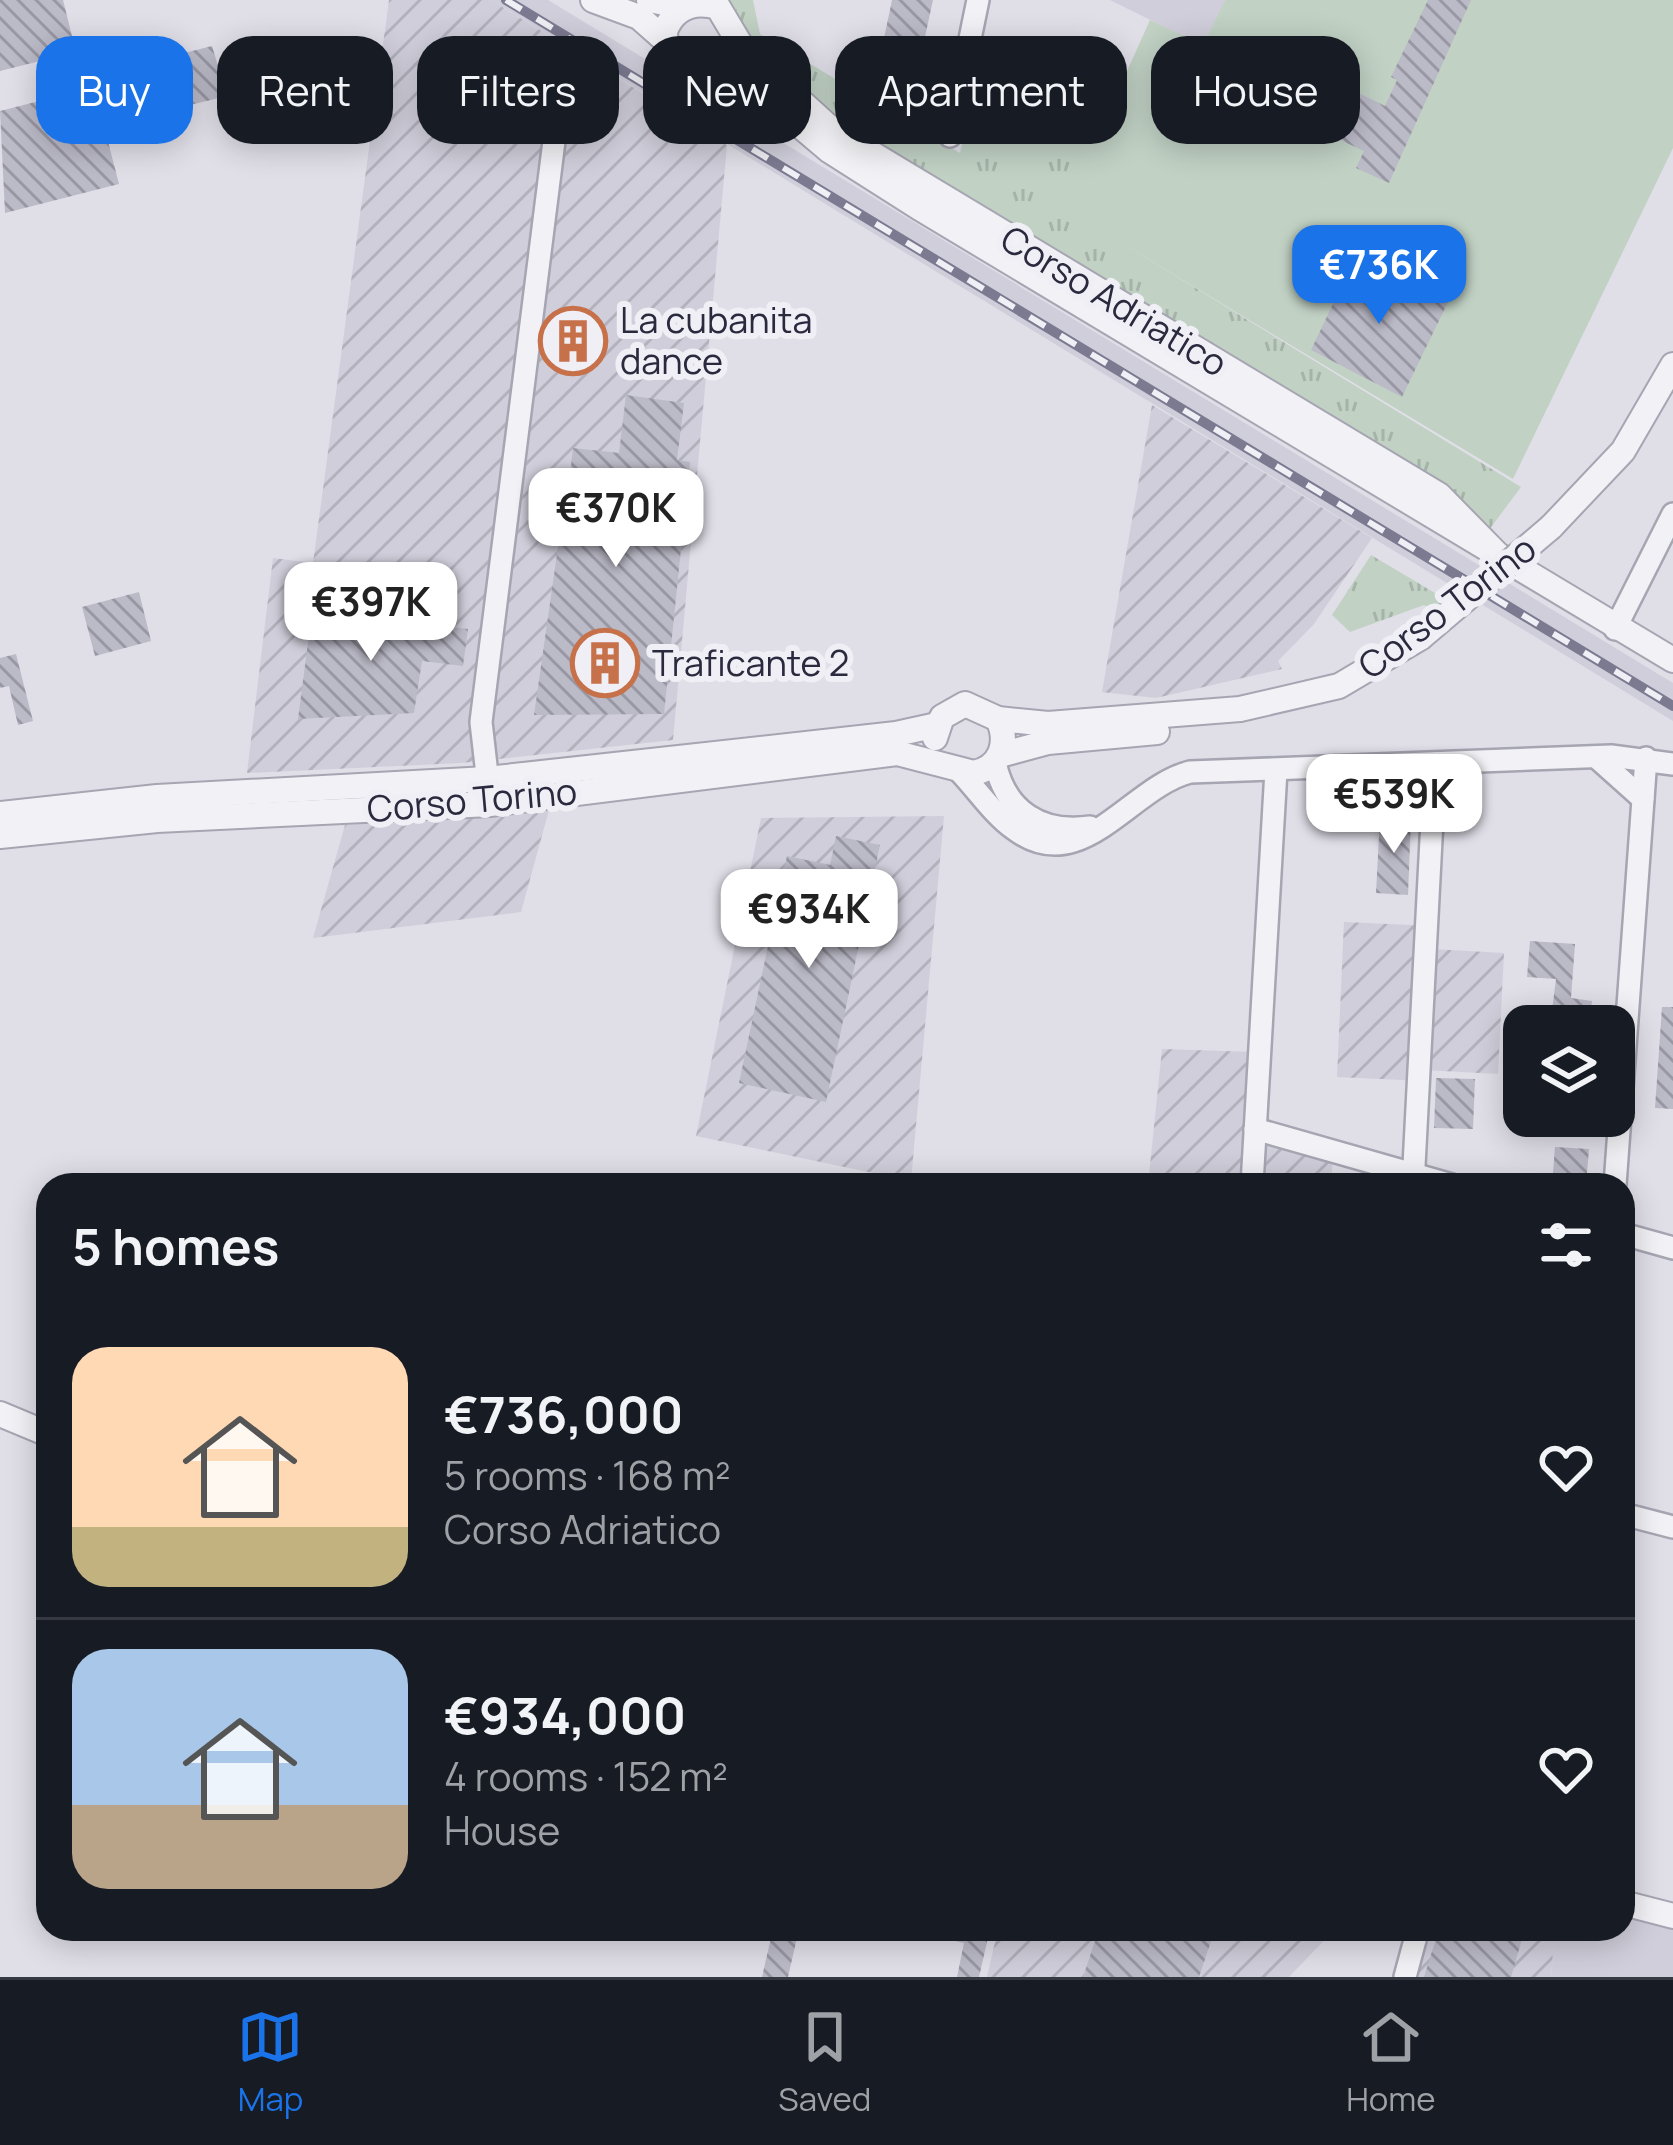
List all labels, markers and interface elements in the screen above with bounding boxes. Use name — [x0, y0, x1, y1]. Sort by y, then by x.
chip: Buy — [36, 36, 193, 144]
chip: Rent — [217, 36, 393, 144]
chip: Filters — [417, 36, 619, 144]
chip: New — [643, 36, 811, 144]
chip: Apartment — [835, 36, 1127, 144]
chip: House — [1151, 36, 1360, 144]
street label: Corso Adriatico — [992, 214, 1236, 387]
pin: €736K — [1295, 225, 1463, 327]
text: €736K — [1319, 237, 1439, 291]
place label: La cubanita dance — [620, 295, 812, 385]
building icon: La cubanita dance — [538, 306, 608, 376]
pin: €370K — [532, 468, 700, 570]
text: €370K — [556, 480, 677, 534]
street label: Corso Torino — [1348, 524, 1546, 690]
pin: €397K — [287, 562, 455, 664]
text: €397K — [311, 574, 431, 628]
building icon: Traficante 2 — [570, 628, 640, 698]
place label: Traficante 2 — [652, 638, 849, 687]
pin: €539K — [1310, 754, 1478, 856]
street label: Corso Torino — [365, 766, 579, 833]
text: €539K — [1333, 766, 1455, 820]
pin: €934K — [725, 869, 893, 971]
text: €934K — [748, 881, 870, 935]
map controls — [1503, 1005, 1635, 1137]
button: layers — [1503, 1005, 1635, 1137]
text: 5 homes — [72, 1211, 279, 1280]
icon: filters — [1533, 1212, 1599, 1278]
text: €736,000 — [444, 1379, 684, 1448]
icon: home — [168, 1395, 312, 1539]
icon: heart — [1533, 1434, 1599, 1500]
text: 5 rooms · 168 m² — [444, 1448, 731, 1502]
text: Corso Adriatico — [444, 1502, 721, 1556]
text: €934,000 — [444, 1680, 686, 1749]
icon: home — [168, 1697, 312, 1841]
icon: heart — [1533, 1736, 1599, 1802]
text: 4 rooms · 152 m² — [444, 1749, 728, 1803]
text: House — [444, 1803, 560, 1857]
tab: Map — [237, 2004, 303, 2121]
tab: Saved — [778, 2004, 871, 2121]
tab: Home — [1346, 2004, 1436, 2121]

